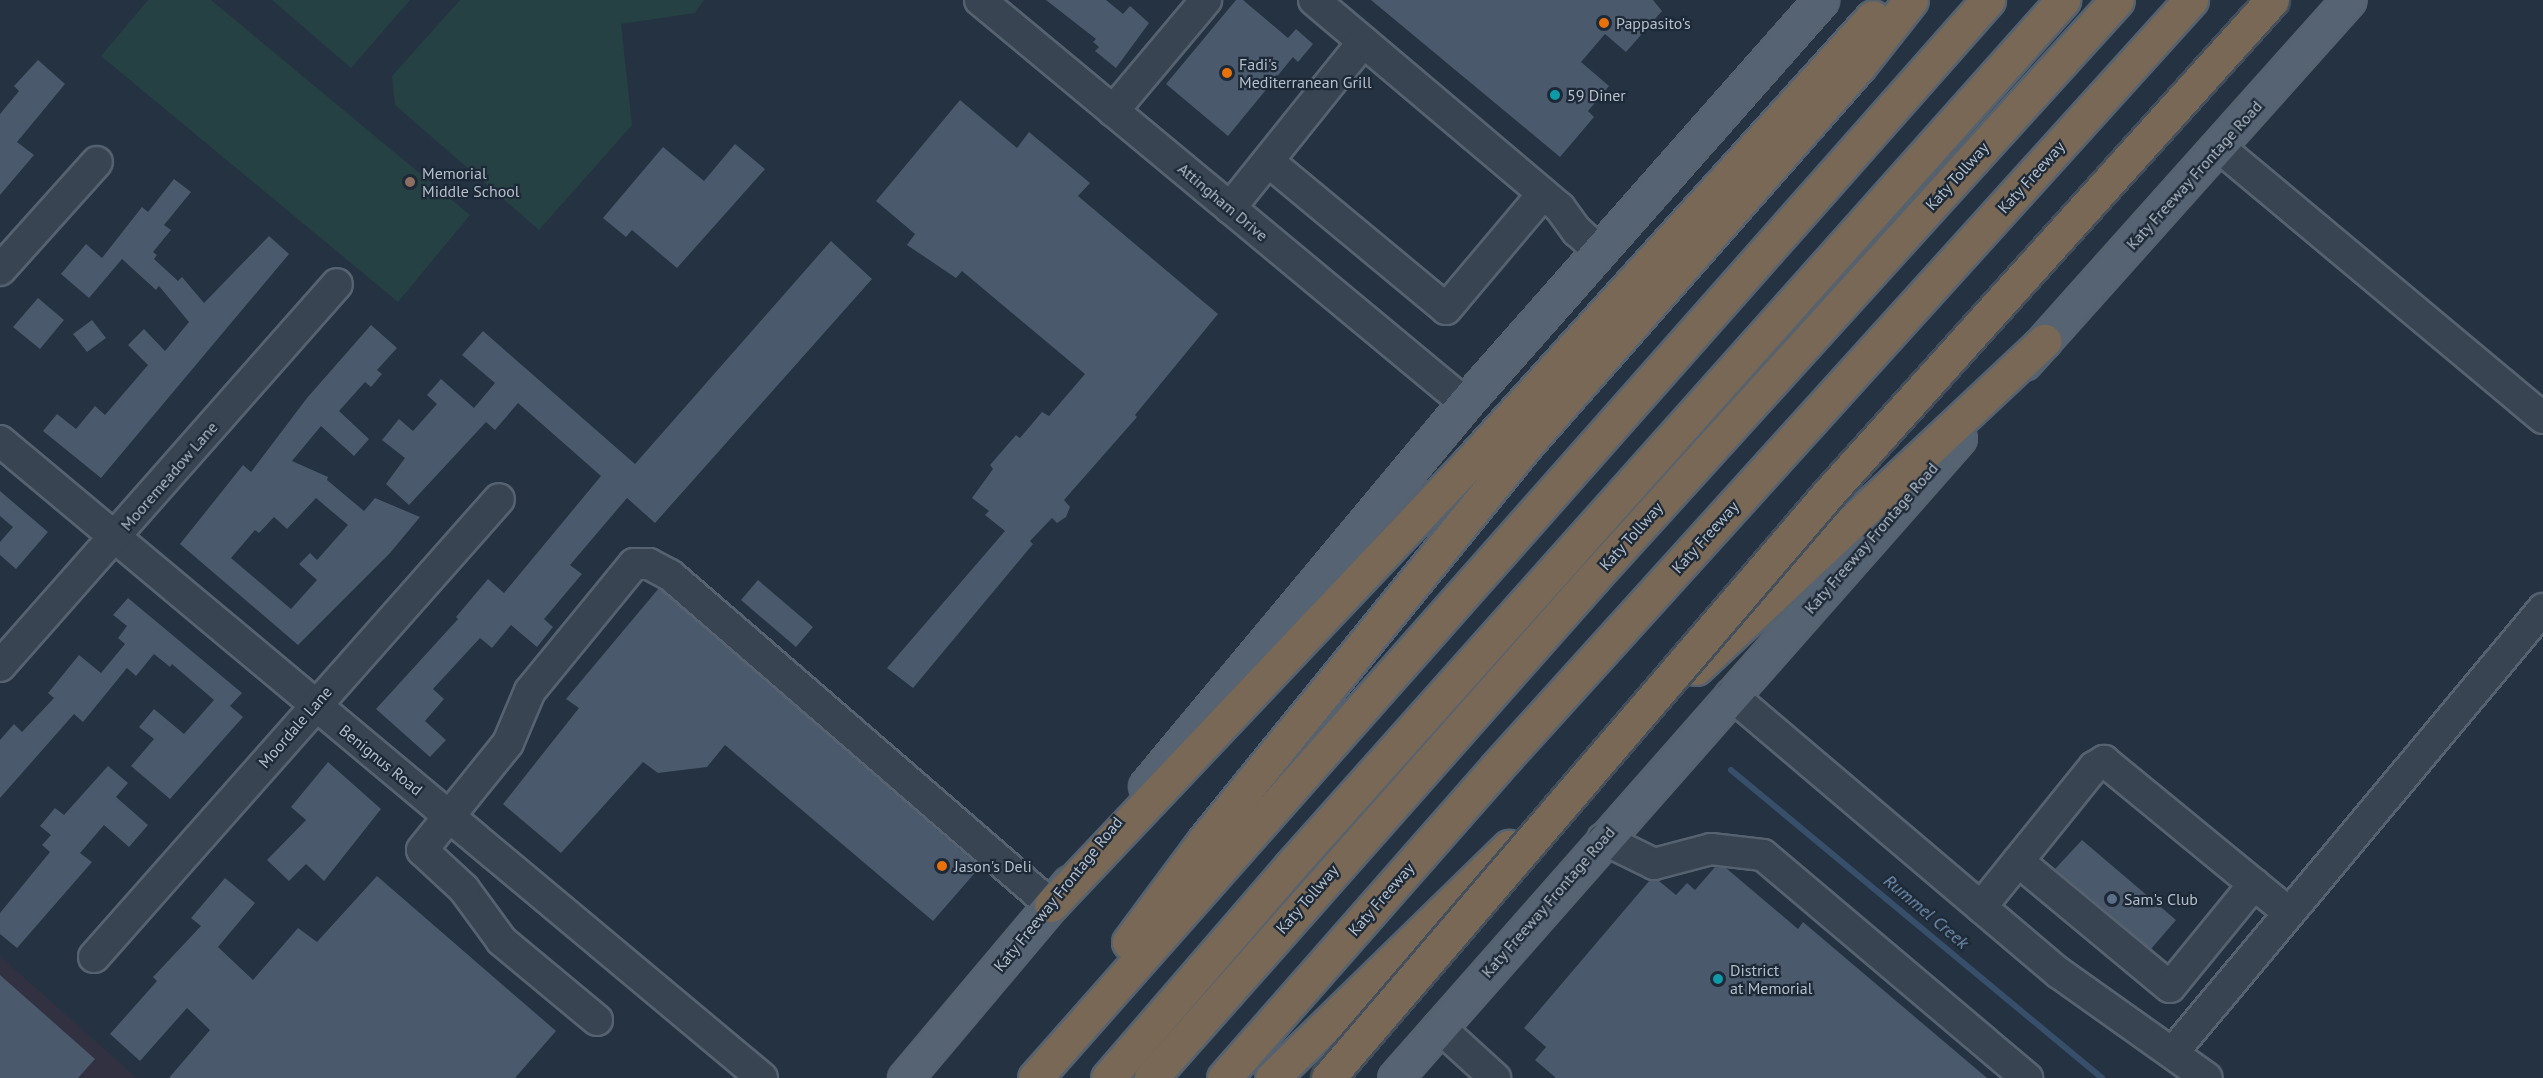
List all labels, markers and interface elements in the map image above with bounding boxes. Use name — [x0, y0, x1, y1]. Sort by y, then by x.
place label: Pappasito's — [1616, 13, 1691, 33]
marker: Pappasito's — [1597, 16, 1611, 30]
place label: Fadi's Mediterranean Grill — [1239, 54, 1372, 92]
marker: Fadi's Mediterranean Grill — [1220, 66, 1234, 80]
place label: 59 Diner — [1567, 85, 1626, 105]
marker: 59 Diner — [1548, 88, 1562, 102]
street label: Katy Freeway Frontage Road — [2122, 96, 2266, 254]
street label: Katy Freeway — [1993, 137, 2069, 217]
street label: Katy Tollway — [1921, 138, 1993, 214]
street label: Attingham Drive — [1174, 159, 1272, 245]
place label: Memorial Middle School — [422, 163, 520, 201]
marker: Memorial Middle School — [403, 175, 417, 189]
street label: Mooremeadow Lane — [116, 418, 222, 534]
street label: Katy Freeway Frontage Road — [1800, 458, 1942, 618]
street label: Katy Freeway — [1667, 497, 1743, 577]
street label: Katy Tollway — [1595, 498, 1667, 574]
street label: Moordale Lane — [254, 682, 336, 772]
street label: Benignus Road — [336, 721, 426, 799]
street label: Katy Freeway Frontage Road — [989, 812, 1127, 976]
street label: Katy Freeway Frontage Road — [1477, 822, 1619, 982]
place label: Jason's Deli — [954, 856, 1032, 876]
street label: Katy Freeway — [1344, 858, 1418, 940]
marker: Jason's Deli — [935, 859, 949, 873]
street label: Katy Tollway — [1271, 860, 1343, 938]
water label: Rummel Creek — [1879, 870, 1973, 954]
place label: Sam's Club — [2124, 889, 2198, 909]
marker: Sam's Club — [2105, 892, 2119, 906]
place label: District at Memorial — [1730, 960, 1812, 998]
marker: District at Memorial — [1711, 972, 1725, 986]

